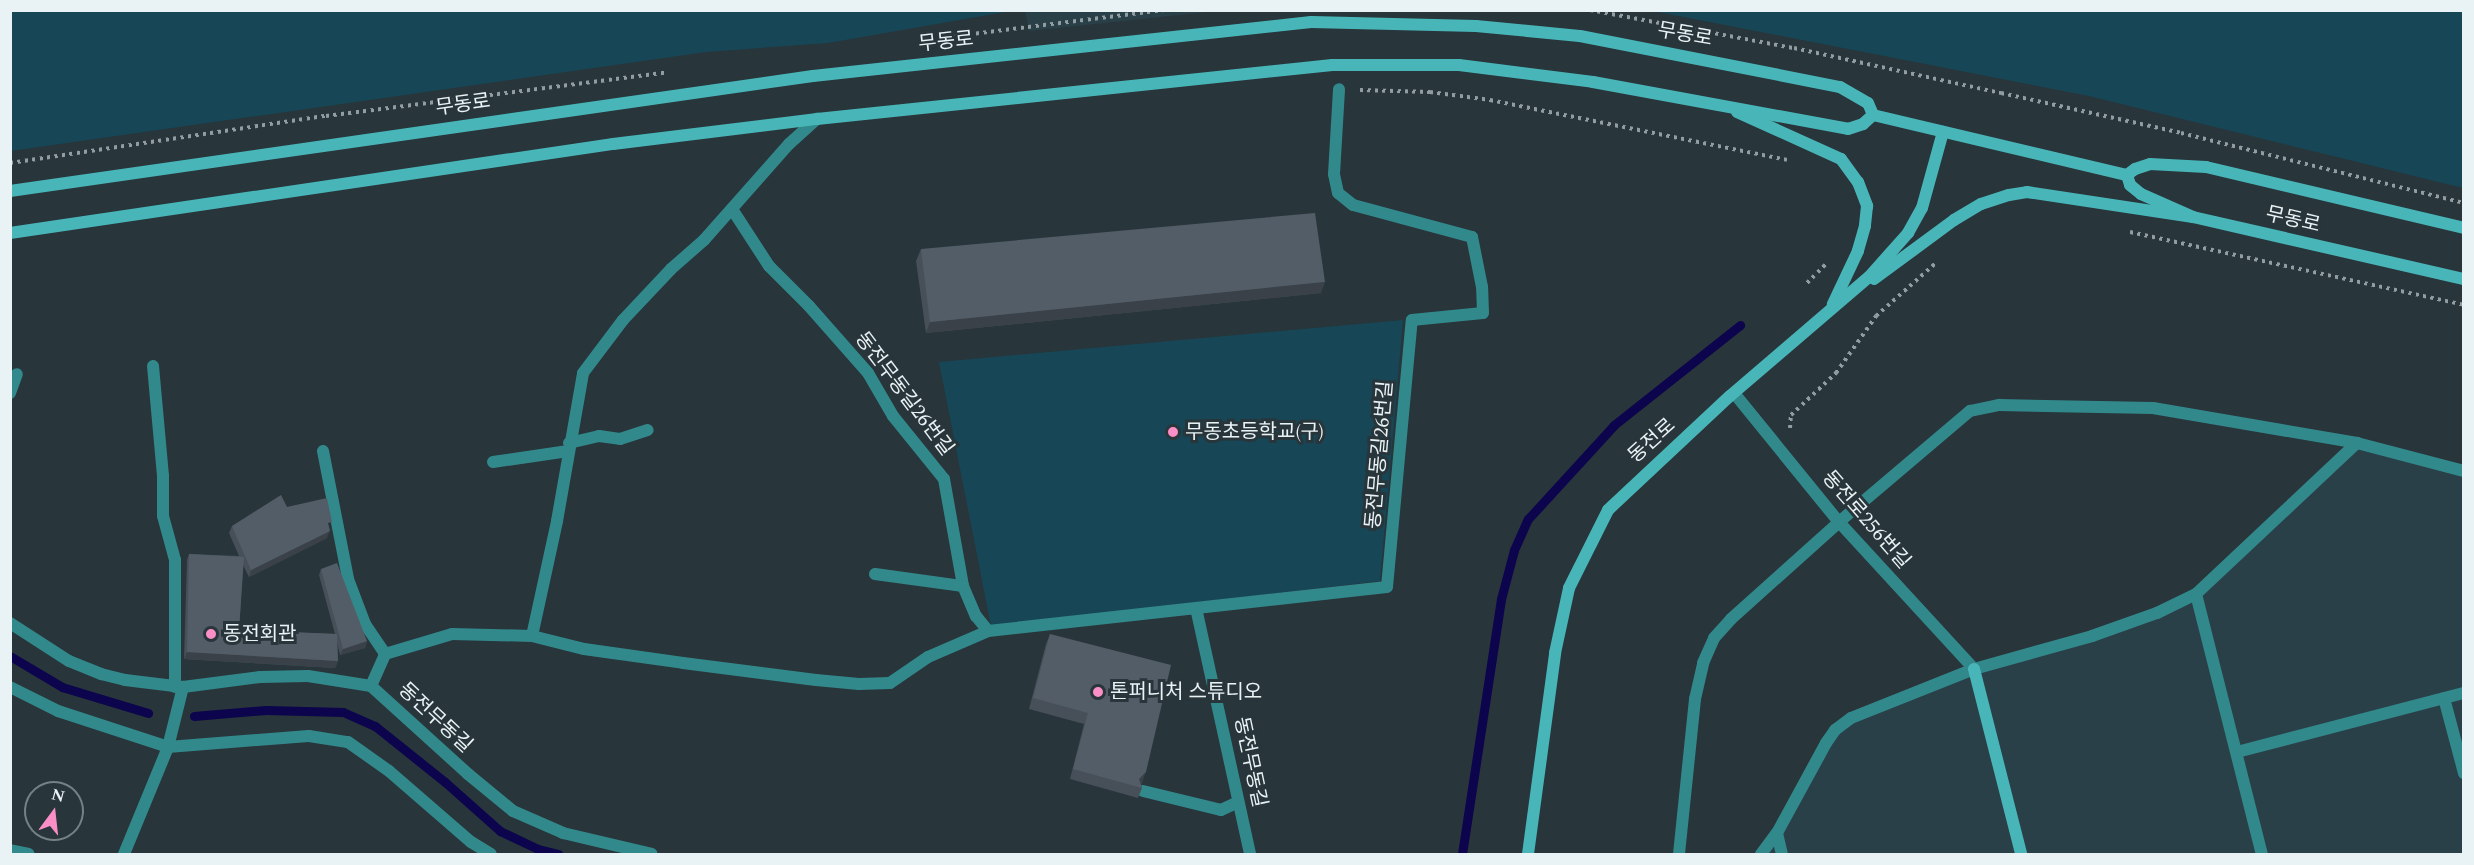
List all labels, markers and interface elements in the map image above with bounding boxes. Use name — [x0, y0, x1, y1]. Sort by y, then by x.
street label: 무동로 — [1656, 18, 1714, 52]
street label: 무동로 — [917, 27, 975, 57]
street label: 무동로 — [434, 89, 492, 121]
street label: 무동로 — [2263, 202, 2323, 238]
street label: 동전무동길26번길 — [850, 327, 958, 461]
street label: 동전무동길26번길 — [1362, 380, 1398, 530]
street label: 동전로 — [1623, 414, 1681, 468]
place label: 무동초등학교(구) — [1185, 420, 1324, 444]
marker: 무동초등학교(구) — [1166, 425, 1180, 439]
street label: 동전로256번길 — [1817, 466, 1915, 574]
place label: 동전회관 — [223, 622, 297, 646]
marker: 동전회관 — [204, 627, 218, 641]
street label: 동전무동길 — [393, 678, 477, 758]
place label: 톤퍼니처 스튜디오 — [1110, 680, 1262, 704]
marker: 톤퍼니처 스튜디오 — [1091, 685, 1105, 699]
street label: 동전무동길 — [1229, 715, 1271, 809]
north arrow — [24, 781, 84, 841]
text: N — [49, 782, 68, 809]

